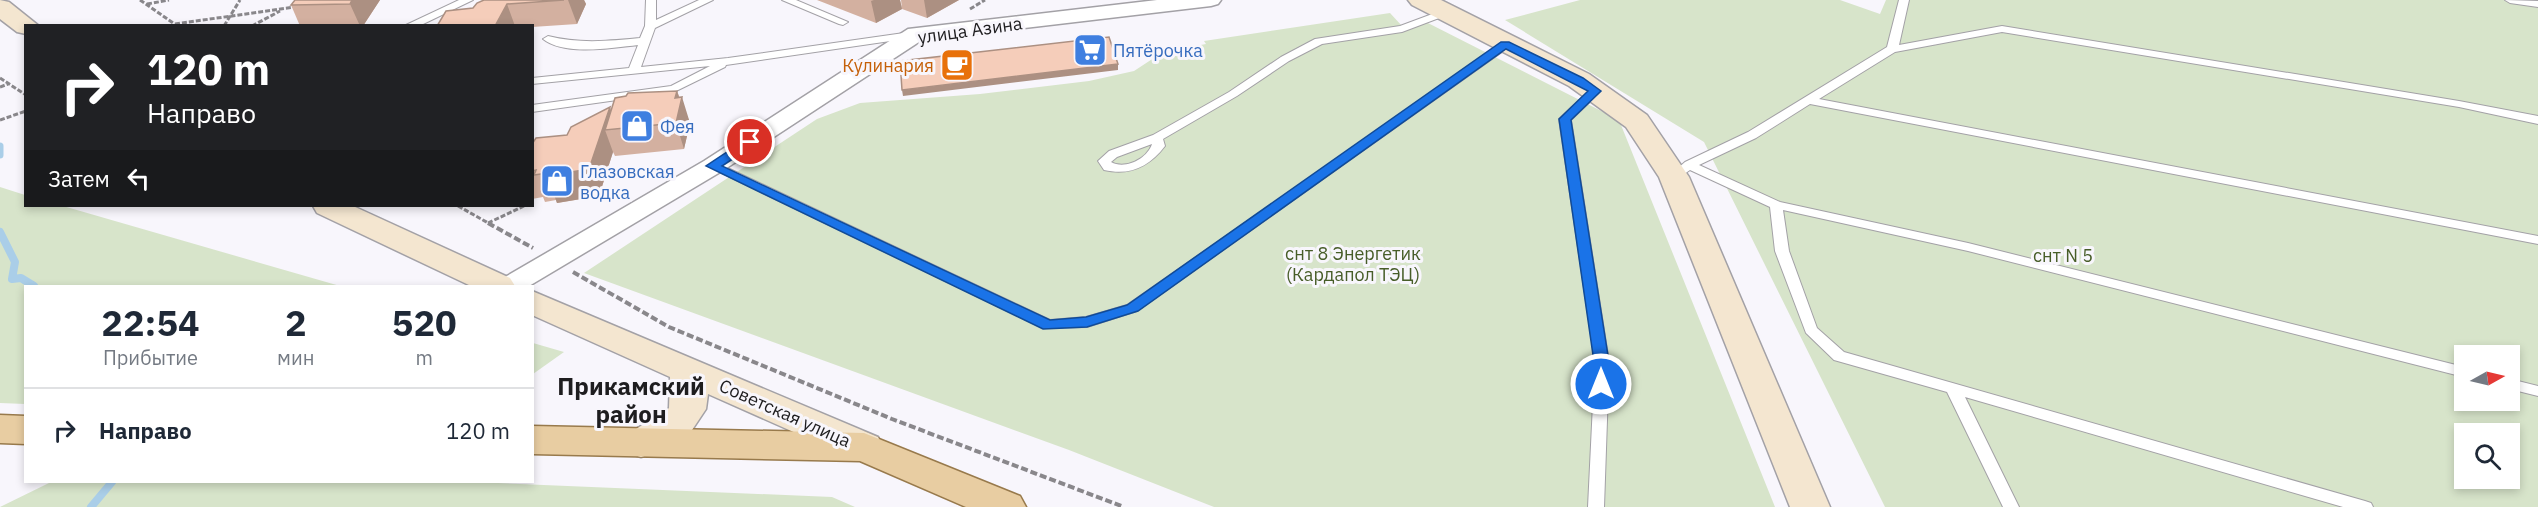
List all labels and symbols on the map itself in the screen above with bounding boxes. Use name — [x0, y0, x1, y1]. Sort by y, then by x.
street label: улица Азина — [916, 11, 1024, 49]
supermarket icon: Пятёрочка — [1072, 32, 1108, 68]
place label: Пятёрочка — [1113, 39, 1203, 62]
cafe icon: Кулинария — [939, 47, 975, 83]
place label: Кулинария — [842, 54, 934, 77]
shop icon: Фея — [619, 108, 655, 144]
place label: Фея — [660, 115, 695, 138]
pin — [724, 116, 775, 167]
place label: Глазовская водка — [580, 160, 675, 204]
shop icon: Глазовская водка — [539, 163, 575, 199]
park label: снт 8 Энергетик (Кардапол ТЭЦ) — [1285, 242, 1421, 286]
park label: снт N 5 — [2033, 244, 2093, 267]
north arrow — [2454, 345, 2520, 411]
position arrow — [1569, 352, 1633, 416]
district label: Прикамский район — [557, 370, 705, 430]
street label: Советская улица — [716, 374, 855, 452]

